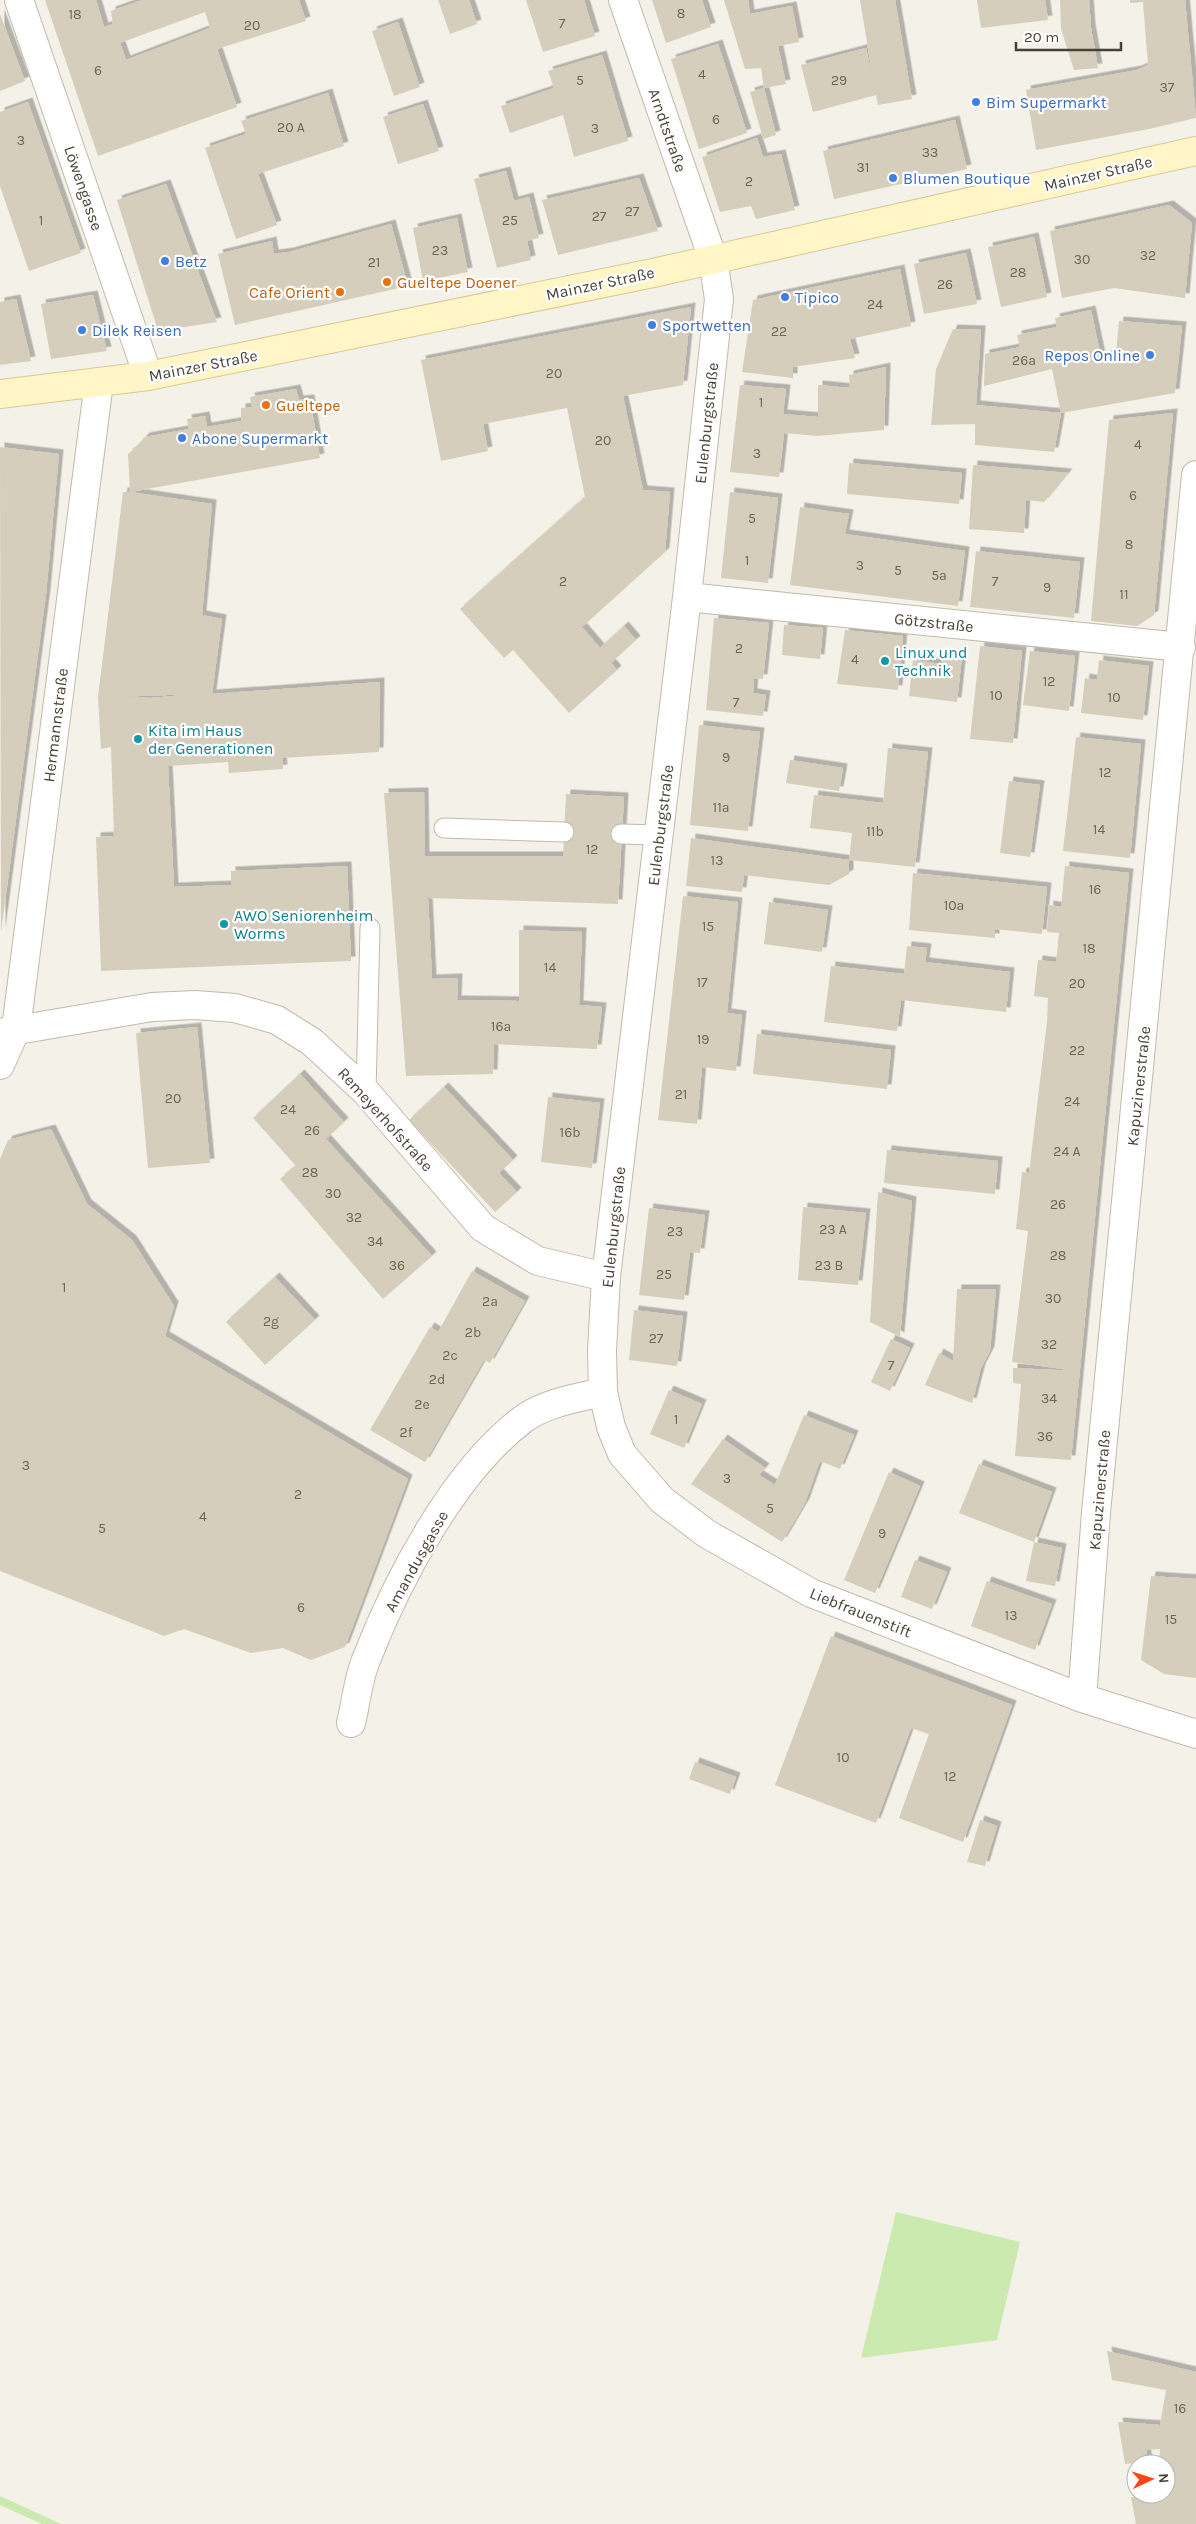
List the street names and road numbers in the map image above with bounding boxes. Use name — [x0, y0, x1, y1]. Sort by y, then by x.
street label: Arndtstraße — [644, 86, 691, 174]
street label: Löwengasse — [60, 143, 107, 233]
street label: Mainzer Straße — [1042, 152, 1154, 195]
street label: Mainzer Straße — [544, 263, 656, 304]
street label: Mainzer Straße — [147, 346, 259, 385]
street label: Eulenburgstraße — [691, 361, 722, 485]
street label: Götzstraße — [893, 609, 975, 636]
street label: Hermannstraße — [39, 667, 72, 783]
street label: Eulenburgstraße — [644, 763, 677, 887]
street label: Kapuzinerstraße — [1123, 1025, 1154, 1147]
street label: Remeyerhofstraße — [334, 1063, 437, 1175]
street label: Eulenburgstraße — [598, 1165, 629, 1289]
street label: Kapuzinerstraße — [1085, 1429, 1114, 1551]
street label: Amandusgasse — [381, 1507, 452, 1615]
street label: Liebfrauenstift — [807, 1583, 915, 1642]

